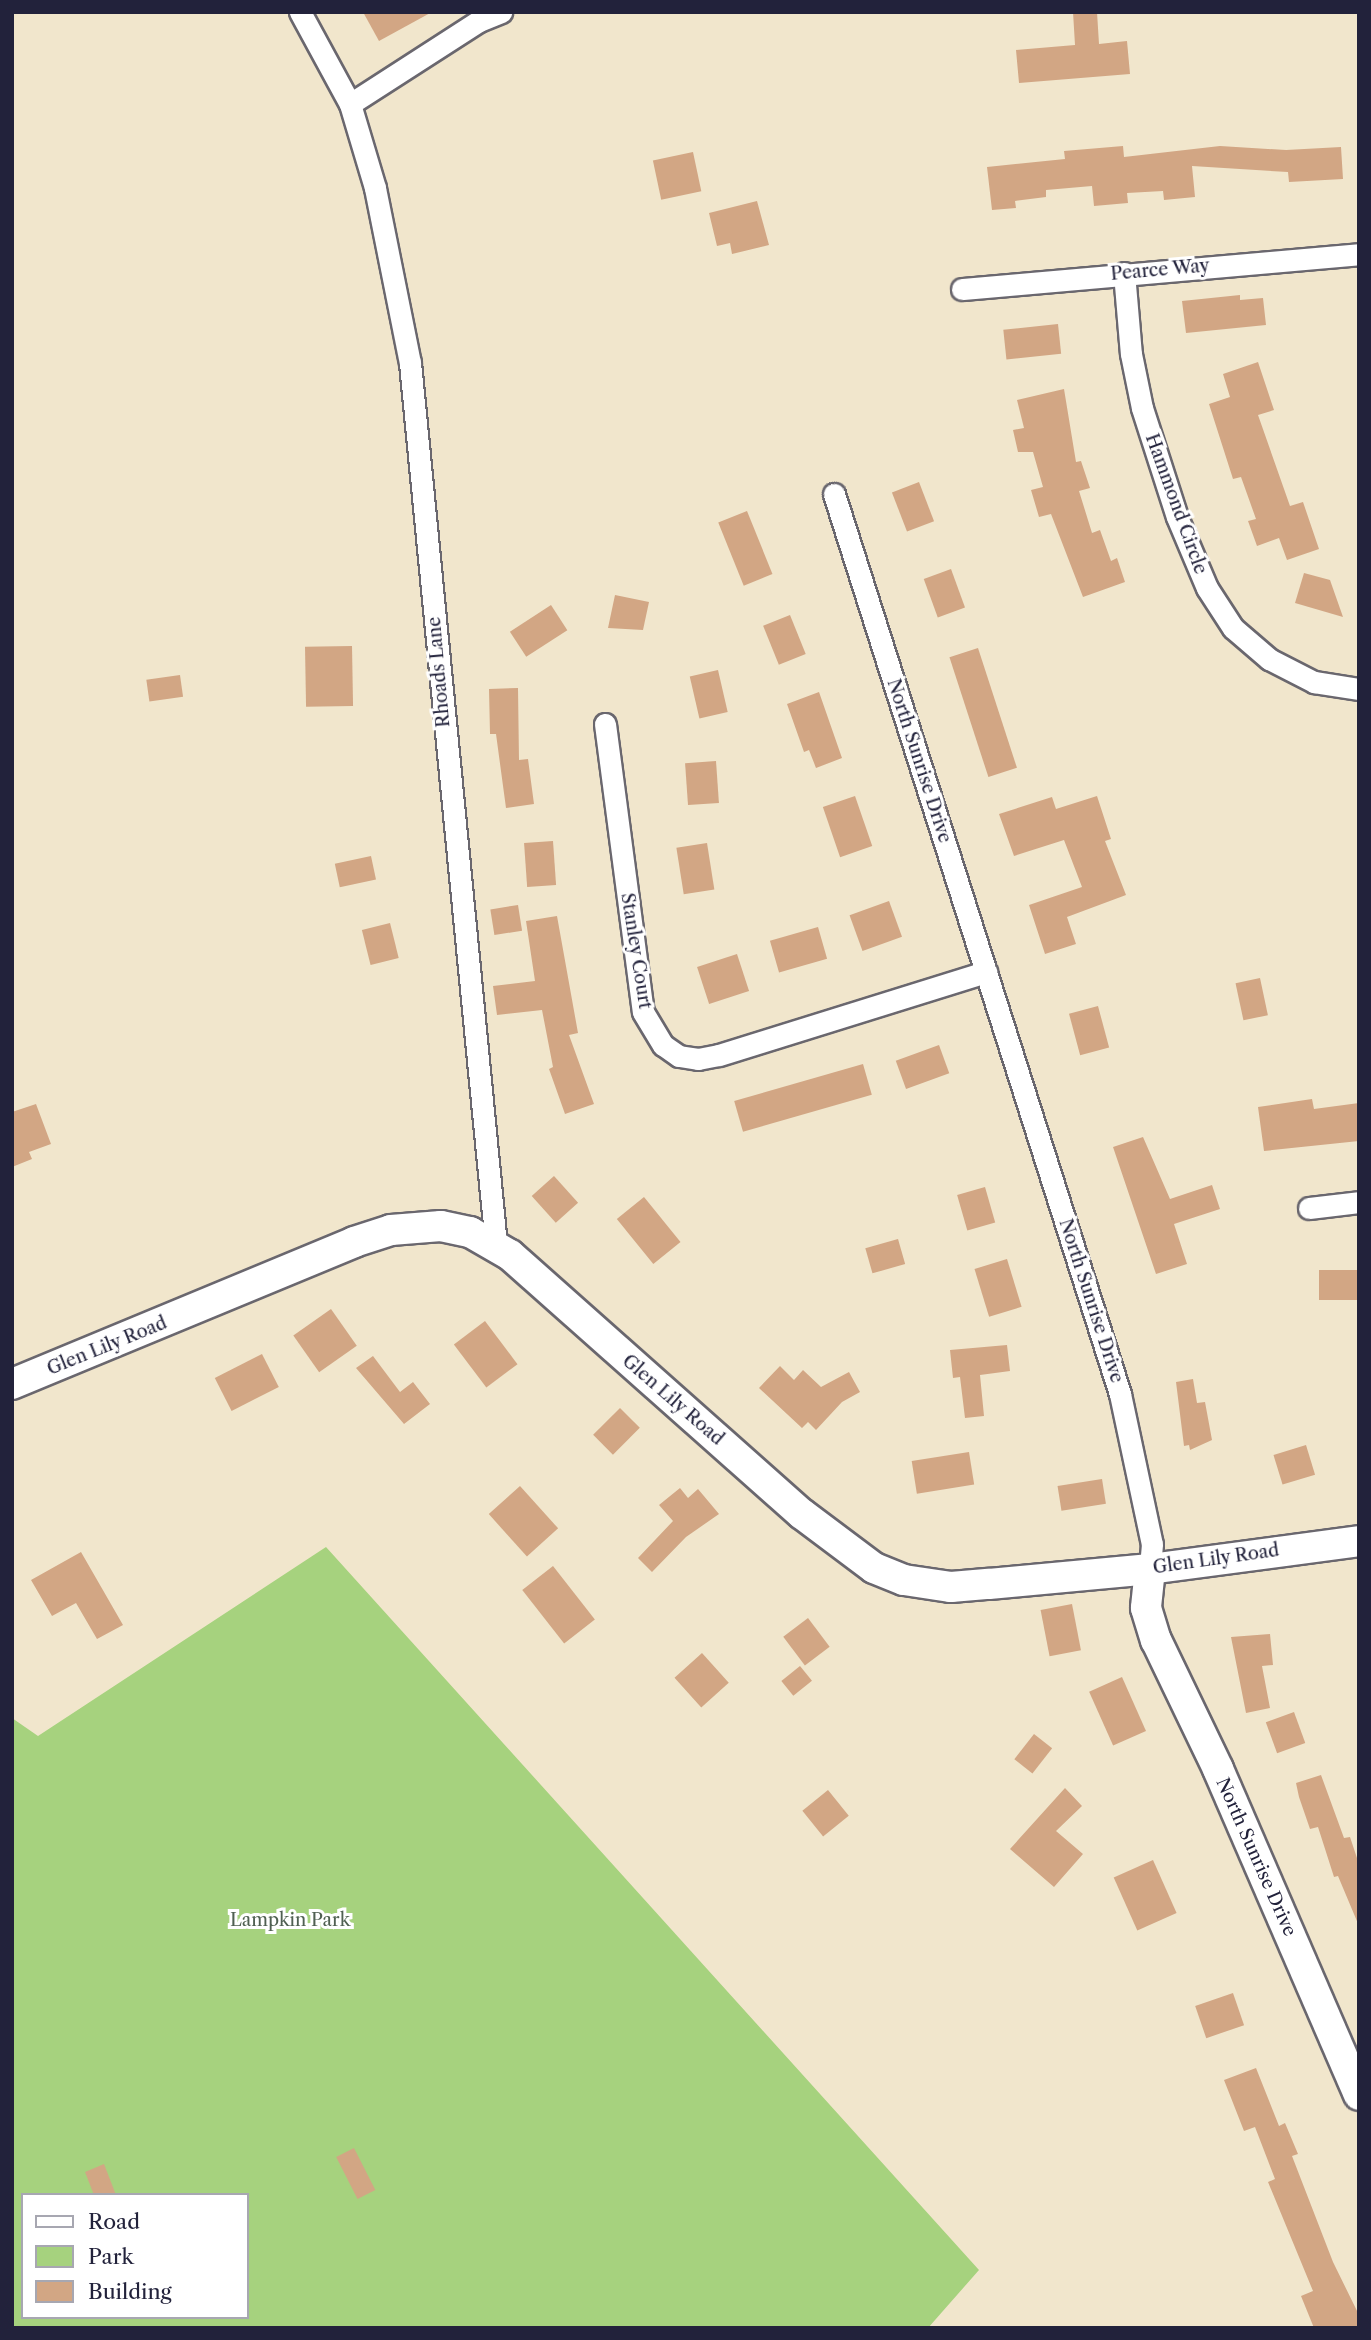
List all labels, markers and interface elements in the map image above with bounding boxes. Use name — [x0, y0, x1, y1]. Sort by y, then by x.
street label: Pearce Way — [1109, 255, 1211, 285]
street label: Hammond Circle — [1141, 431, 1211, 577]
street label: Rhoads Lane — [423, 616, 455, 728]
street label: North Sunrise Drive — [882, 676, 956, 846]
street label: Stanley Court — [616, 891, 656, 1011]
street label: North Sunrise Drive — [1054, 1216, 1128, 1386]
street label: Glen Lily Road — [44, 1312, 170, 1380]
street label: Glen Lily Road — [618, 1350, 728, 1450]
street label: Glen Lily Road — [1151, 1539, 1281, 1579]
street label: North Sunrise Drive — [1211, 1774, 1301, 1940]
park label: Lampkin Park — [230, 1909, 350, 1931]
legend — [21, 2193, 248, 2319]
text: Road — [88, 2209, 140, 2234]
text: Park — [88, 2244, 134, 2269]
text: Building — [88, 2279, 172, 2304]

